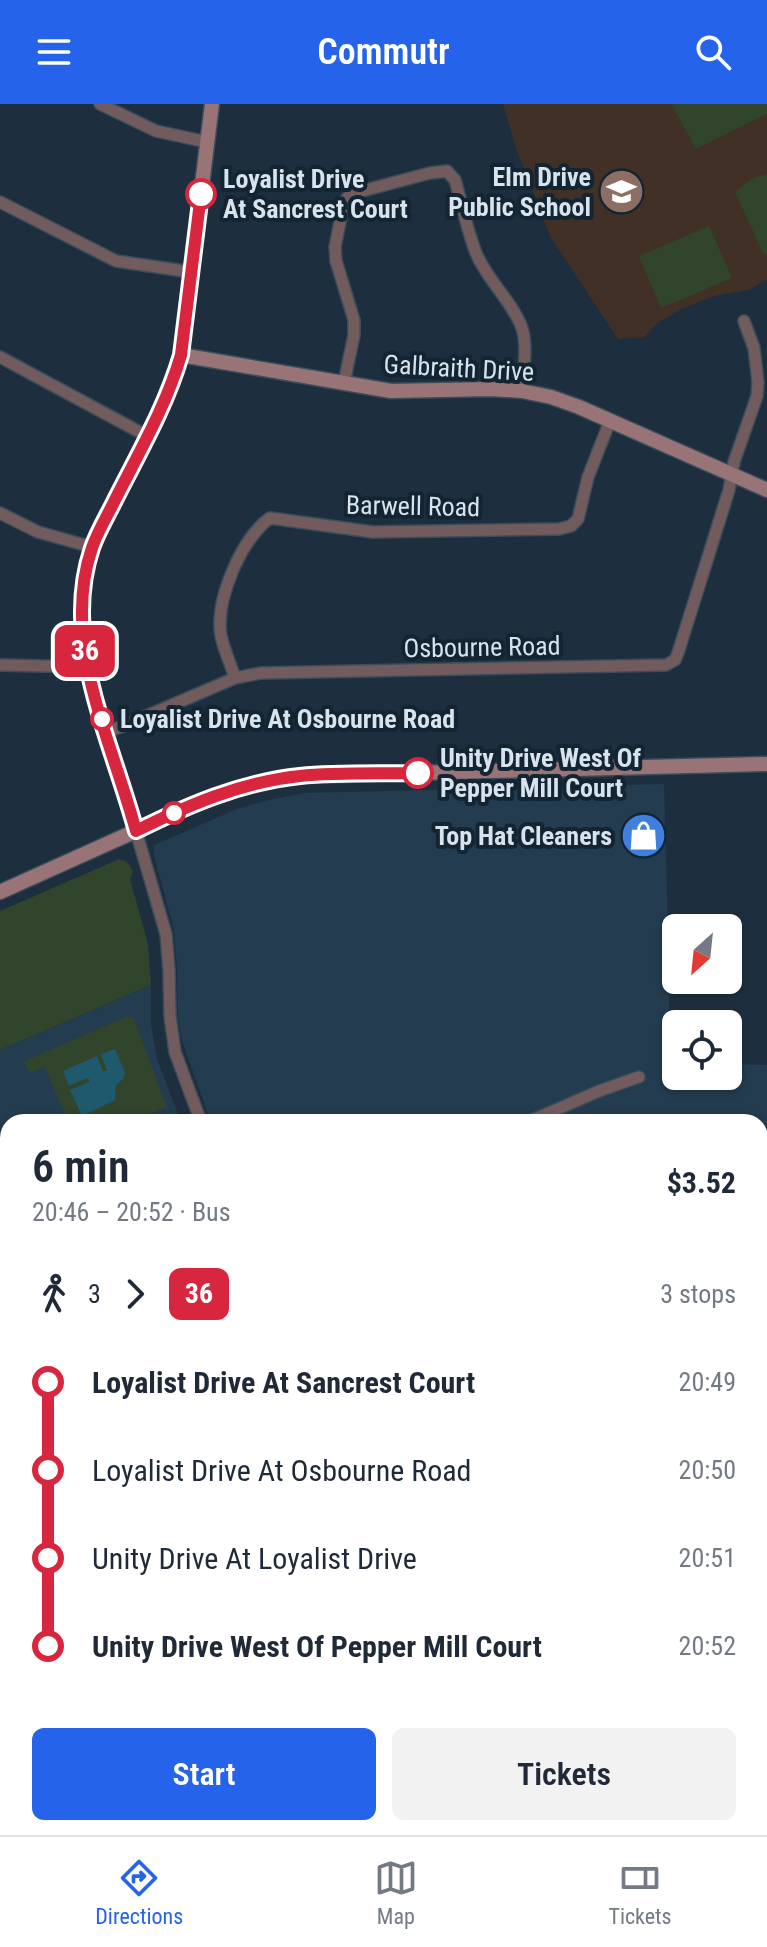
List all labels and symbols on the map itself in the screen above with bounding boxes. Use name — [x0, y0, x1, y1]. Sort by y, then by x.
place label: Elm Drive Public School — [448, 162, 591, 222]
place label: Loyalist Drive At Sancrest Court — [223, 164, 408, 224]
school or university icon: Elm Drive Public School — [598, 168, 646, 216]
marker: Loyalist Drive At Sancrest Court — [186, 179, 216, 209]
street label: Galbraith Drive — [383, 349, 535, 387]
street label: Barwell Road — [346, 490, 480, 522]
line badge: 36 — [49, 625, 121, 677]
street label: Osbourne Road — [403, 631, 561, 663]
place label: Loyalist Drive At Osbourne Road — [120, 704, 455, 734]
marker: Loyalist Drive At Osbourne Road — [91, 708, 113, 730]
place label: Unity Drive West Of Pepper Mill Court — [440, 743, 642, 803]
marker: Unity Drive West Of Pepper Mill Court — [403, 758, 433, 788]
unlabelled marker — [163, 802, 185, 824]
shop icon: Top Hat Cleaners — [619, 812, 667, 860]
place label: Top Hat Cleaners — [435, 821, 612, 851]
north arrow — [662, 914, 742, 994]

